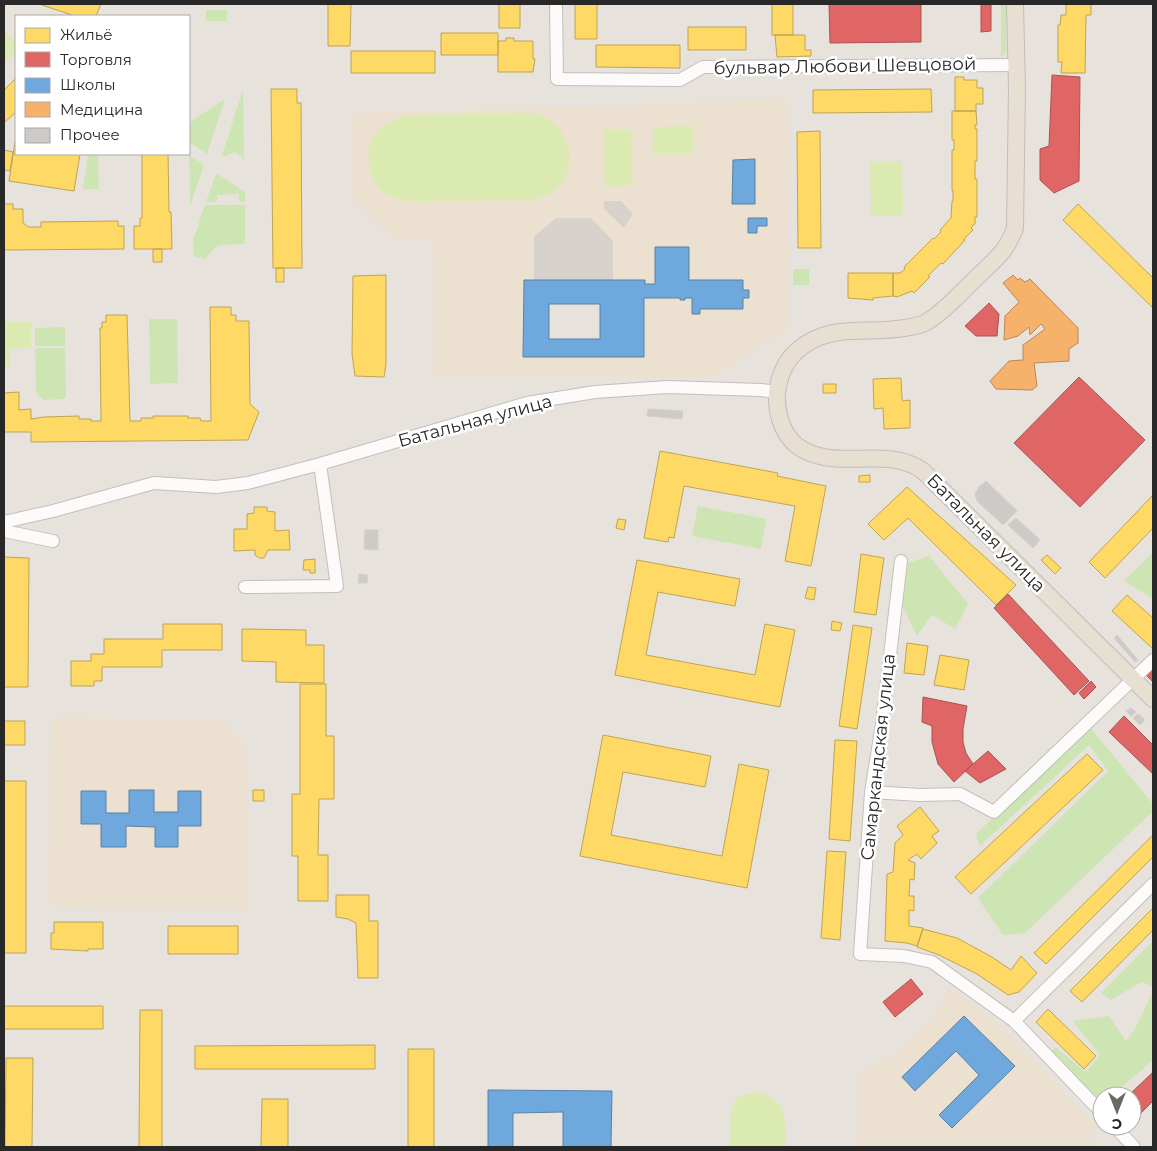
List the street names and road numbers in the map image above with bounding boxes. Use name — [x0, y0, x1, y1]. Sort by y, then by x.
street label: бульвар Любови Шевцовой — [714, 53, 976, 79]
street label: Батальная улица — [396, 390, 554, 452]
street label: Батальная улица — [922, 469, 1050, 597]
street label: Самаркандская улица — [856, 653, 900, 861]

